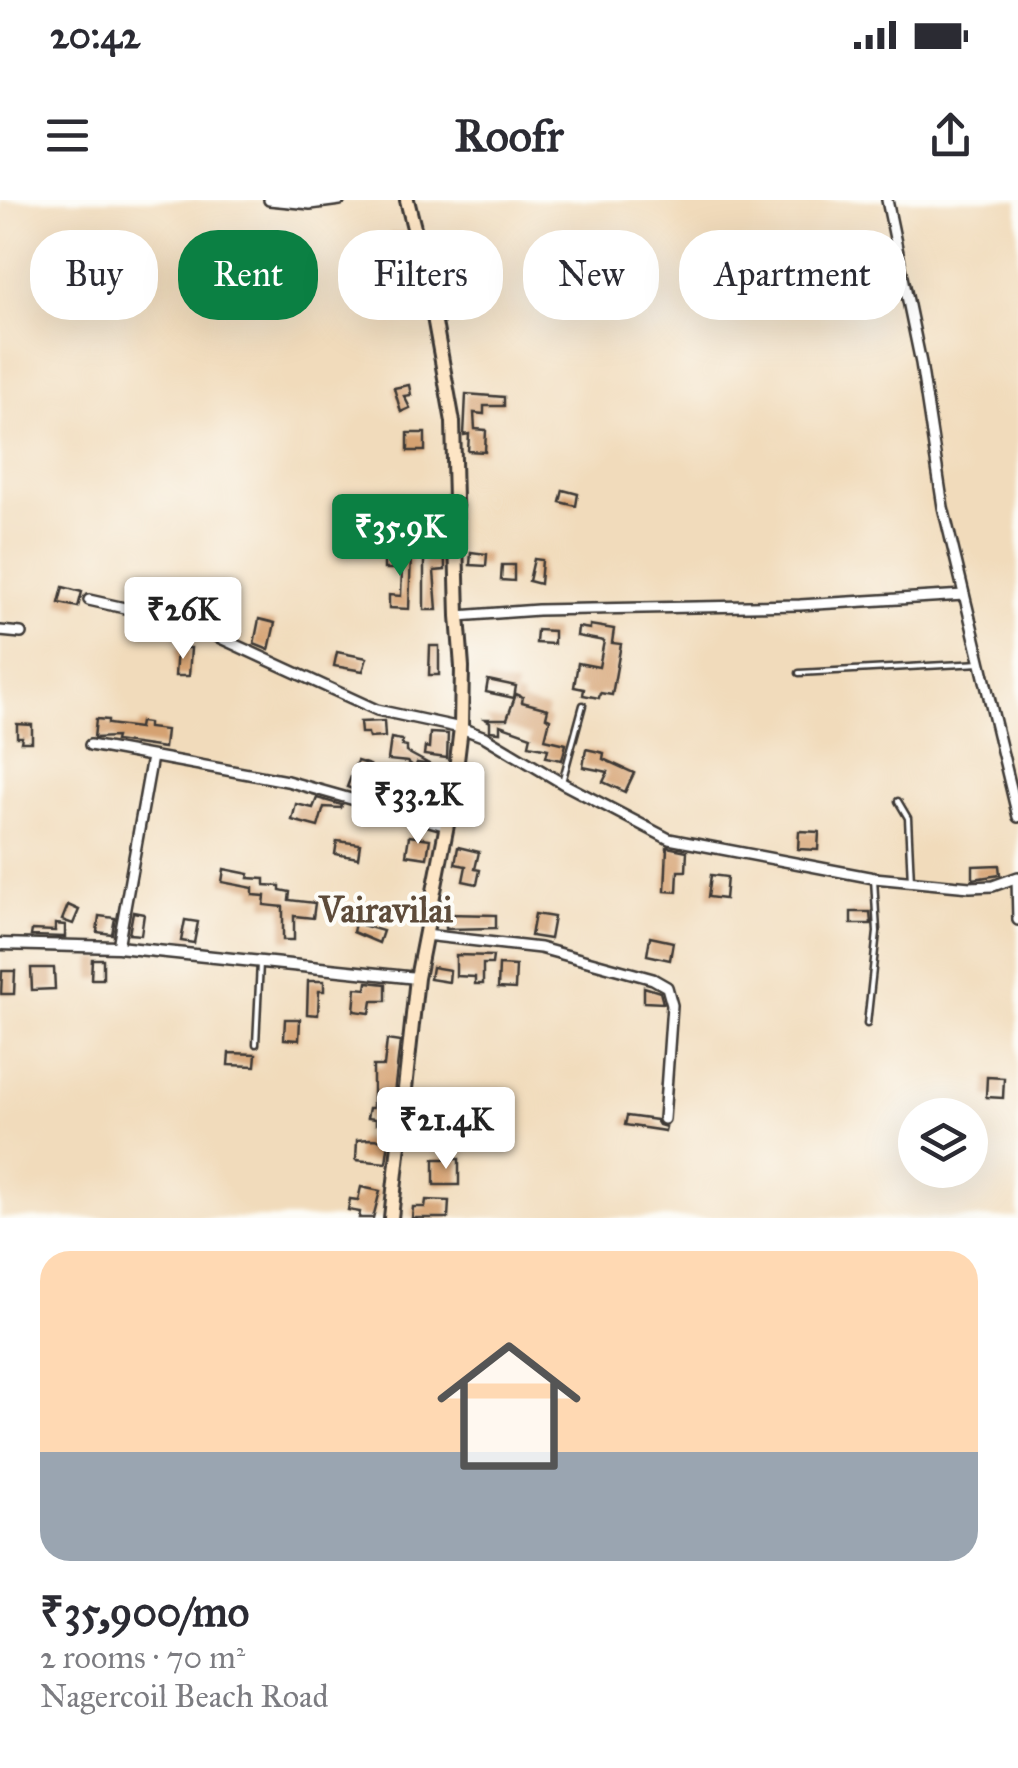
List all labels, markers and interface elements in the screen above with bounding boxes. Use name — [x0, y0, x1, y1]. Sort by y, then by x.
text: 20:42 — [50, 12, 140, 58]
icon: menu — [40, 108, 95, 163]
text: Roofr — [454, 108, 564, 163]
icon: share — [923, 108, 978, 163]
chip: Buy — [30, 230, 158, 320]
chip: Rent — [178, 230, 318, 320]
chip: Filters — [338, 230, 503, 320]
chip: New — [523, 230, 659, 320]
chip: Apartment — [679, 230, 906, 320]
pin: ₹35.9K — [319, 494, 481, 579]
text: ₹35.9K — [354, 507, 446, 546]
pin: ₹26K — [124, 577, 242, 662]
text: ₹26K — [146, 590, 220, 629]
pin: ₹33.2K — [337, 762, 499, 847]
text: ₹33.2K — [373, 775, 463, 814]
district label: Vairavilai — [318, 889, 453, 932]
pin: ₹21.4K — [365, 1087, 527, 1172]
map controls — [898, 1098, 988, 1188]
button: layers — [898, 1098, 988, 1188]
text: ₹21.4K — [399, 1100, 493, 1139]
icon: home — [419, 1316, 599, 1496]
text: ₹35,900/mo — [40, 1586, 249, 1638]
text: 2 rooms · 70 m² — [40, 1638, 245, 1677]
text: Nagercoil Beach Road — [40, 1677, 329, 1716]

